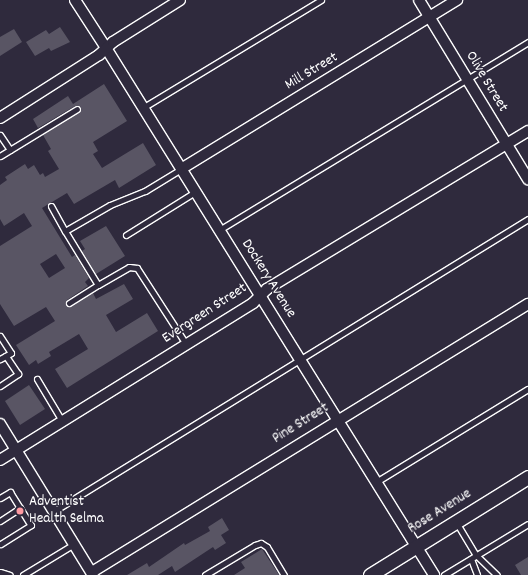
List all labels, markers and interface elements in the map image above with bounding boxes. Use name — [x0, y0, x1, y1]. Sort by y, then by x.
street label: Olive Street — [461, 48, 511, 116]
street label: Mill Street — [282, 49, 342, 95]
street label: Dockery Avenue — [237, 236, 299, 322]
street label: Evergreen Street — [159, 280, 251, 348]
street label: Pine Street — [270, 400, 332, 448]
street label: Rose Avenue — [405, 485, 475, 539]
place label: Adventist Health Selma — [29, 493, 104, 528]
marker: Adventist Health Selma — [14, 505, 26, 517]

